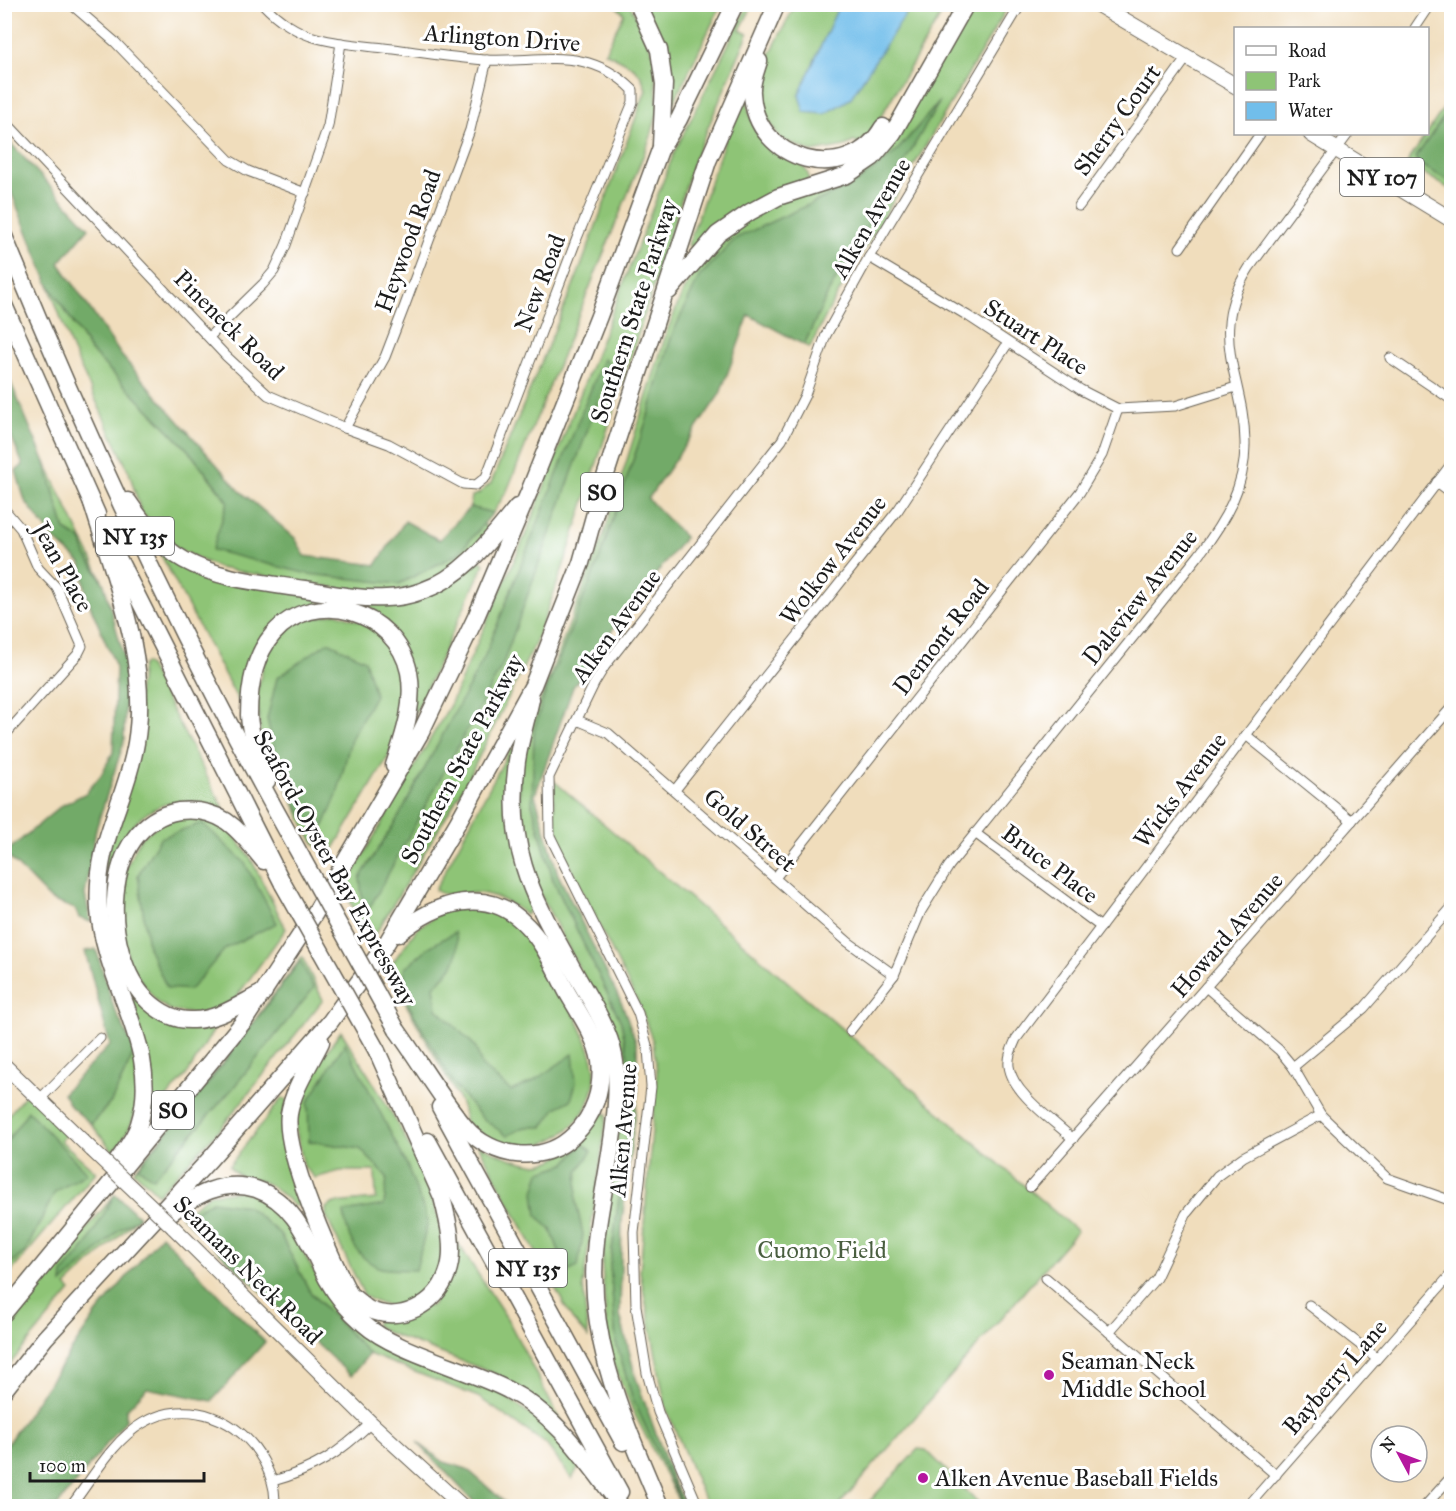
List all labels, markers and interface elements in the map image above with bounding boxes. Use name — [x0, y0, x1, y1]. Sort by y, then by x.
street label: Arlington Drive — [422, 18, 581, 58]
legend — [1234, 27, 1429, 135]
text: Road — [1288, 40, 1326, 62]
street label: Sherry Court — [1067, 58, 1168, 182]
text: Park — [1288, 70, 1321, 92]
text: Water — [1288, 100, 1333, 122]
street label: Alken Avenue — [824, 153, 917, 284]
road number: NY 107 — [1340, 158, 1424, 196]
street label: Heywood Road — [368, 165, 448, 317]
street label: Southern State Parkway — [584, 194, 685, 427]
street label: New Road — [508, 230, 572, 336]
street label: Pineneck Road — [168, 264, 290, 386]
street label: Stuart Place — [978, 292, 1094, 382]
road number: SO — [581, 473, 623, 511]
street label: Wolkow Avenue — [773, 489, 893, 631]
street label: Jean Place — [25, 514, 100, 617]
road number: NY 135 — [96, 517, 174, 555]
street label: Daleview Avenue — [1076, 523, 1204, 671]
street label: Alken Avenue — [564, 563, 667, 690]
street label: Demont Road — [886, 573, 996, 701]
street label: Southern State Parkway — [394, 648, 531, 869]
street label: Seaford-Oyster Bay Expressway — [247, 725, 424, 1012]
street label: Wicks Avenue — [1127, 726, 1233, 854]
street label: Gold Street — [698, 782, 803, 879]
street label: Bruce Place — [996, 818, 1104, 910]
street label: Howard Avenue — [1164, 866, 1290, 1004]
street label: Alken Avenue — [602, 1062, 644, 1199]
road number: SO — [152, 1091, 194, 1129]
street label: Seamans Neck Road — [167, 1189, 329, 1351]
park label: Cuomo Field — [757, 1235, 887, 1265]
road number: NY 135 — [489, 1249, 567, 1287]
street label: Bayberry Lane — [1276, 1313, 1394, 1441]
place label: Seaman Neck Middle School — [1061, 1346, 1207, 1404]
marker: Seaman Neck Middle School — [1042, 1368, 1056, 1382]
north arrow — [1369, 1424, 1429, 1484]
text: N — [1376, 1433, 1400, 1456]
scale bar — [30, 1445, 204, 1483]
text: 100 m — [39, 1455, 86, 1477]
place label: Alken Avenue Baseball Fields — [934, 1463, 1218, 1493]
marker: Alken Avenue Baseball Fields — [916, 1471, 930, 1485]

